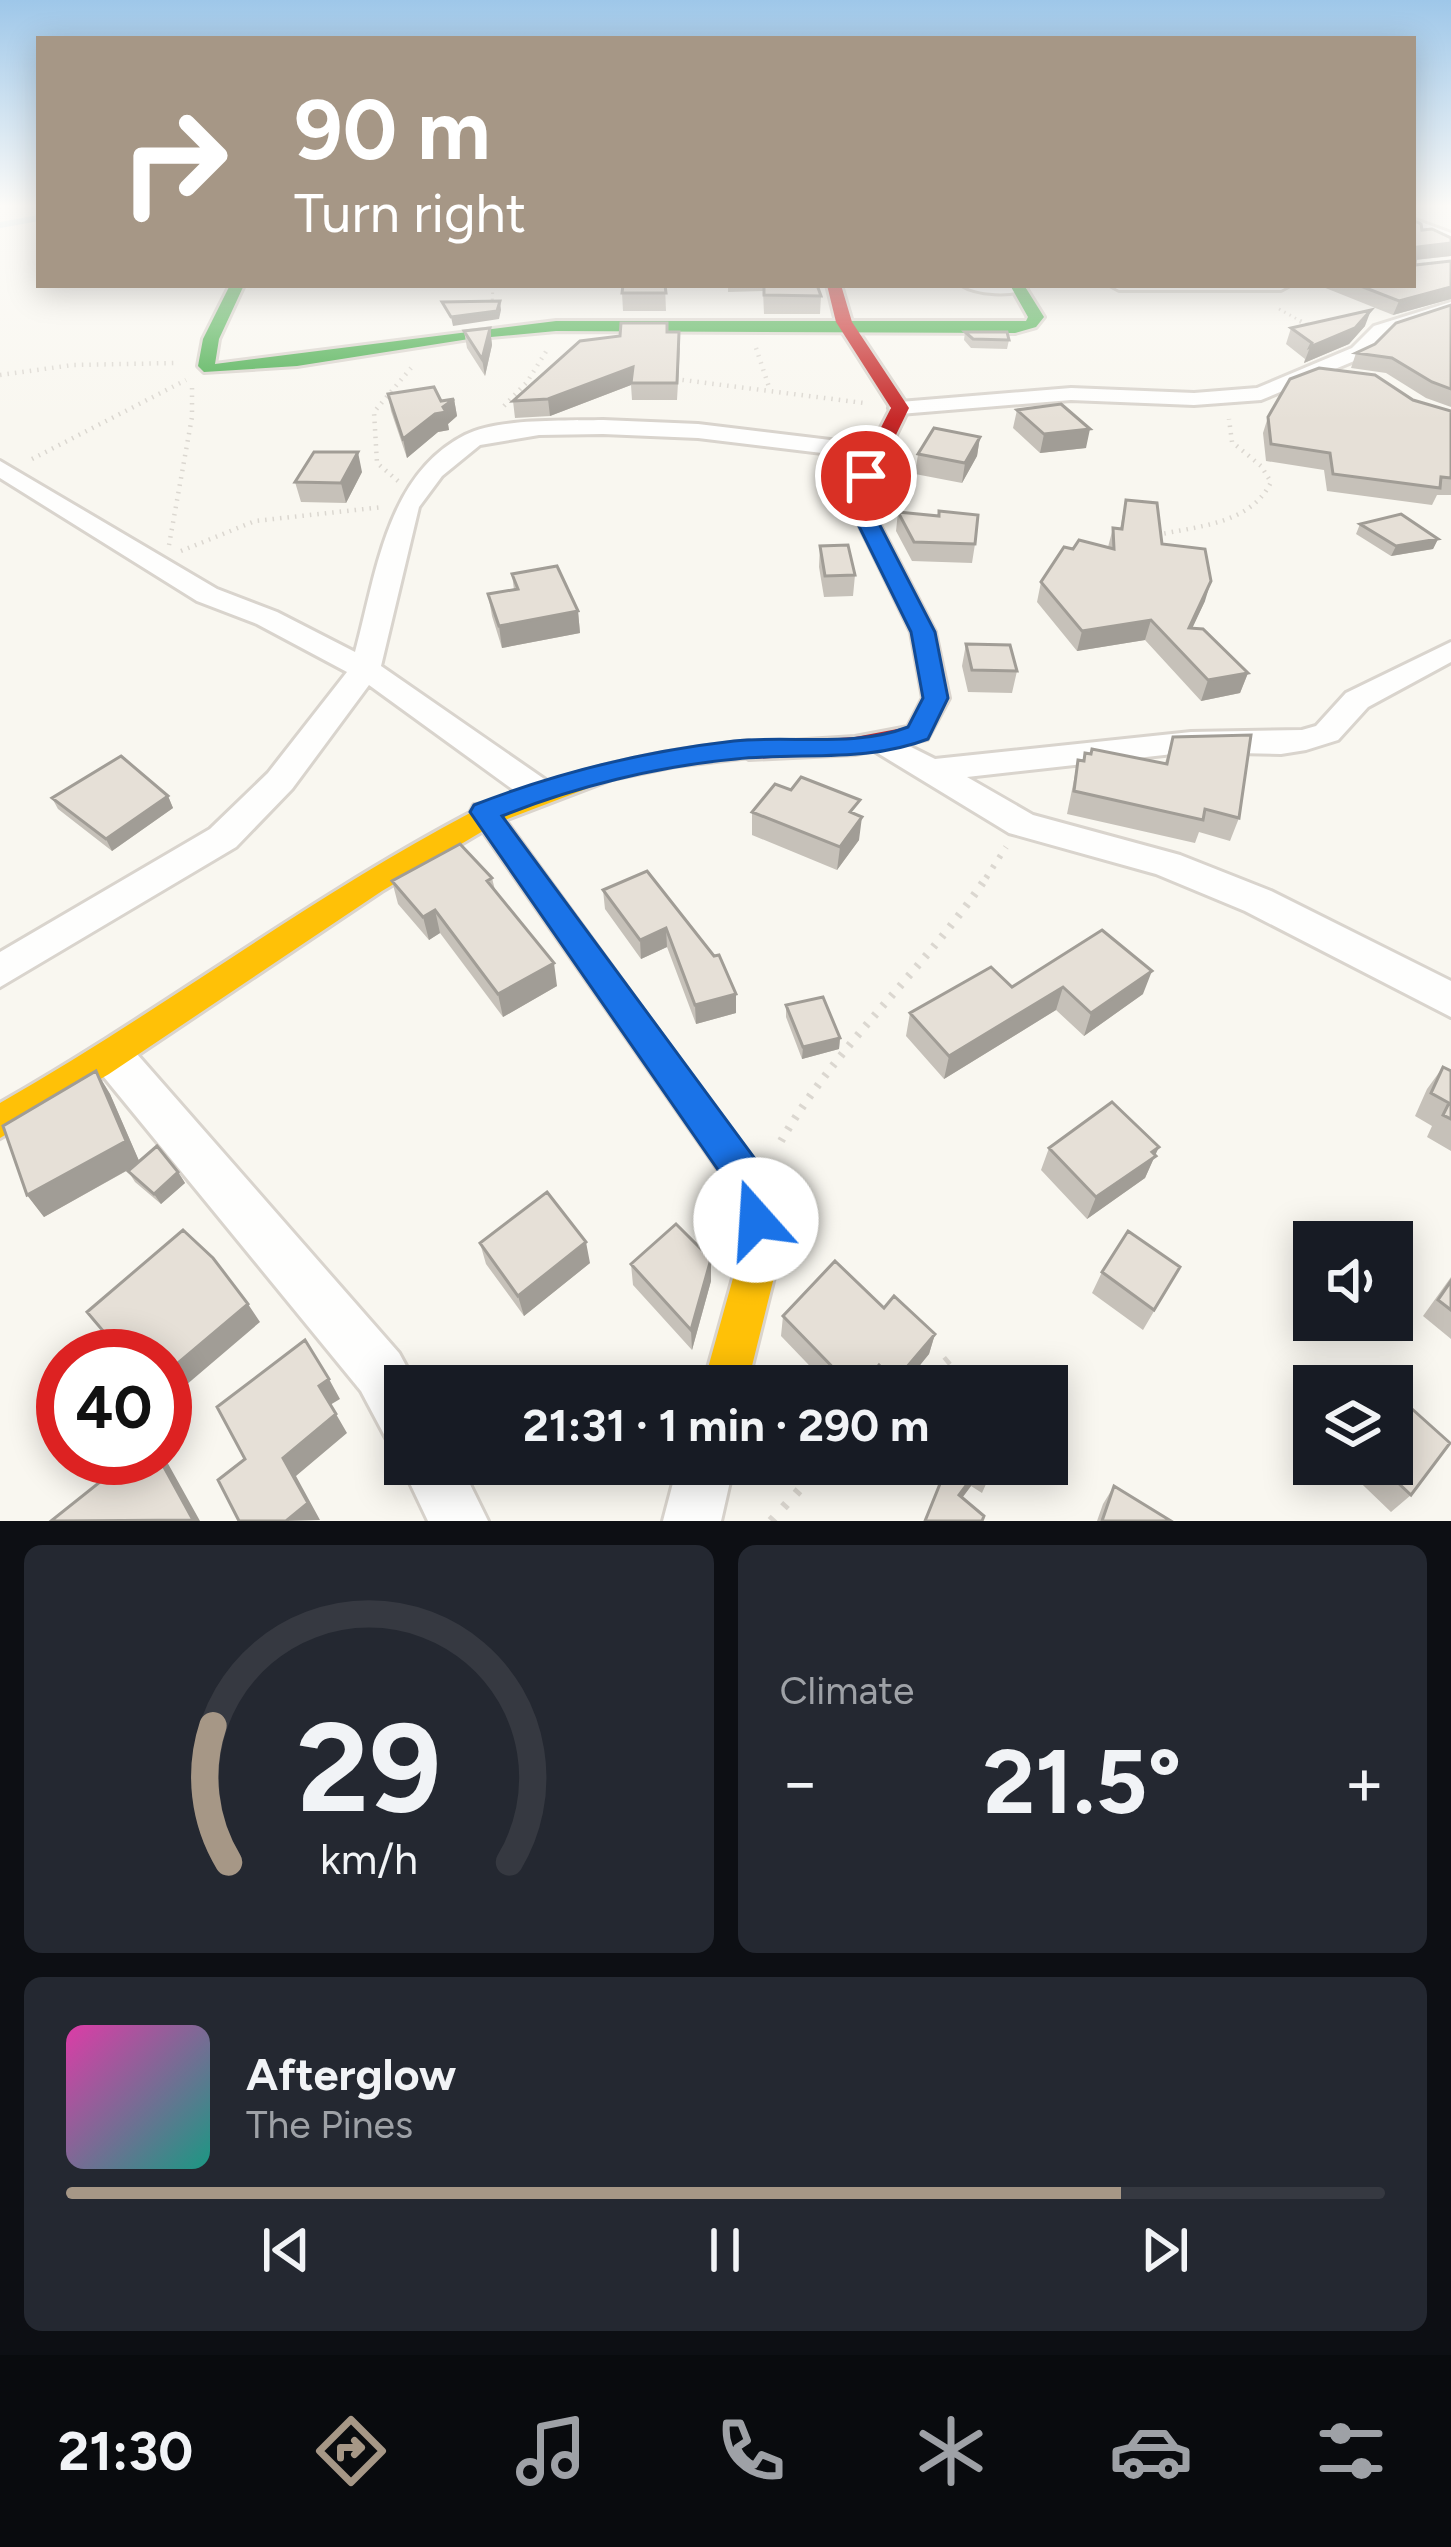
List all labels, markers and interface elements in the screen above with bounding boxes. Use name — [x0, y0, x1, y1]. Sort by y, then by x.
text: 90 m — [294, 79, 490, 180]
icon: right — [96, 84, 252, 240]
text: Turn right — [294, 181, 526, 246]
pin — [815, 425, 917, 527]
icon: arrive — [833, 443, 899, 509]
position arrow — [693, 1157, 819, 1283]
map controls — [1293, 1221, 1413, 1485]
button: sound — [1293, 1221, 1413, 1341]
speed limit sign: 40 — [36, 1329, 192, 1485]
button: layers — [1293, 1365, 1413, 1485]
text: 21:31 · 1 min · 290 m — [523, 1398, 929, 1452]
text: Climate — [780, 1667, 914, 1714]
text: 29 — [296, 1692, 441, 1842]
text: 21.5° — [983, 1727, 1182, 1836]
text: − — [780, 1742, 821, 1822]
text: + — [1344, 1742, 1385, 1822]
text: km/h — [320, 1833, 418, 1885]
text: Afterglow — [246, 2047, 456, 2101]
text: The Pines — [246, 2101, 413, 2148]
icon: previous — [253, 2217, 319, 2283]
icon: pause — [692, 2217, 758, 2283]
icon: next — [1132, 2217, 1198, 2283]
icon: directions — [309, 2409, 393, 2493]
icon: music — [509, 2409, 593, 2493]
icon: phone — [709, 2409, 793, 2493]
icon: climate — [909, 2409, 993, 2493]
icon: car — [1109, 2409, 1193, 2493]
icon: filters — [1309, 2409, 1393, 2493]
text: 21:30 — [58, 2419, 193, 2484]

